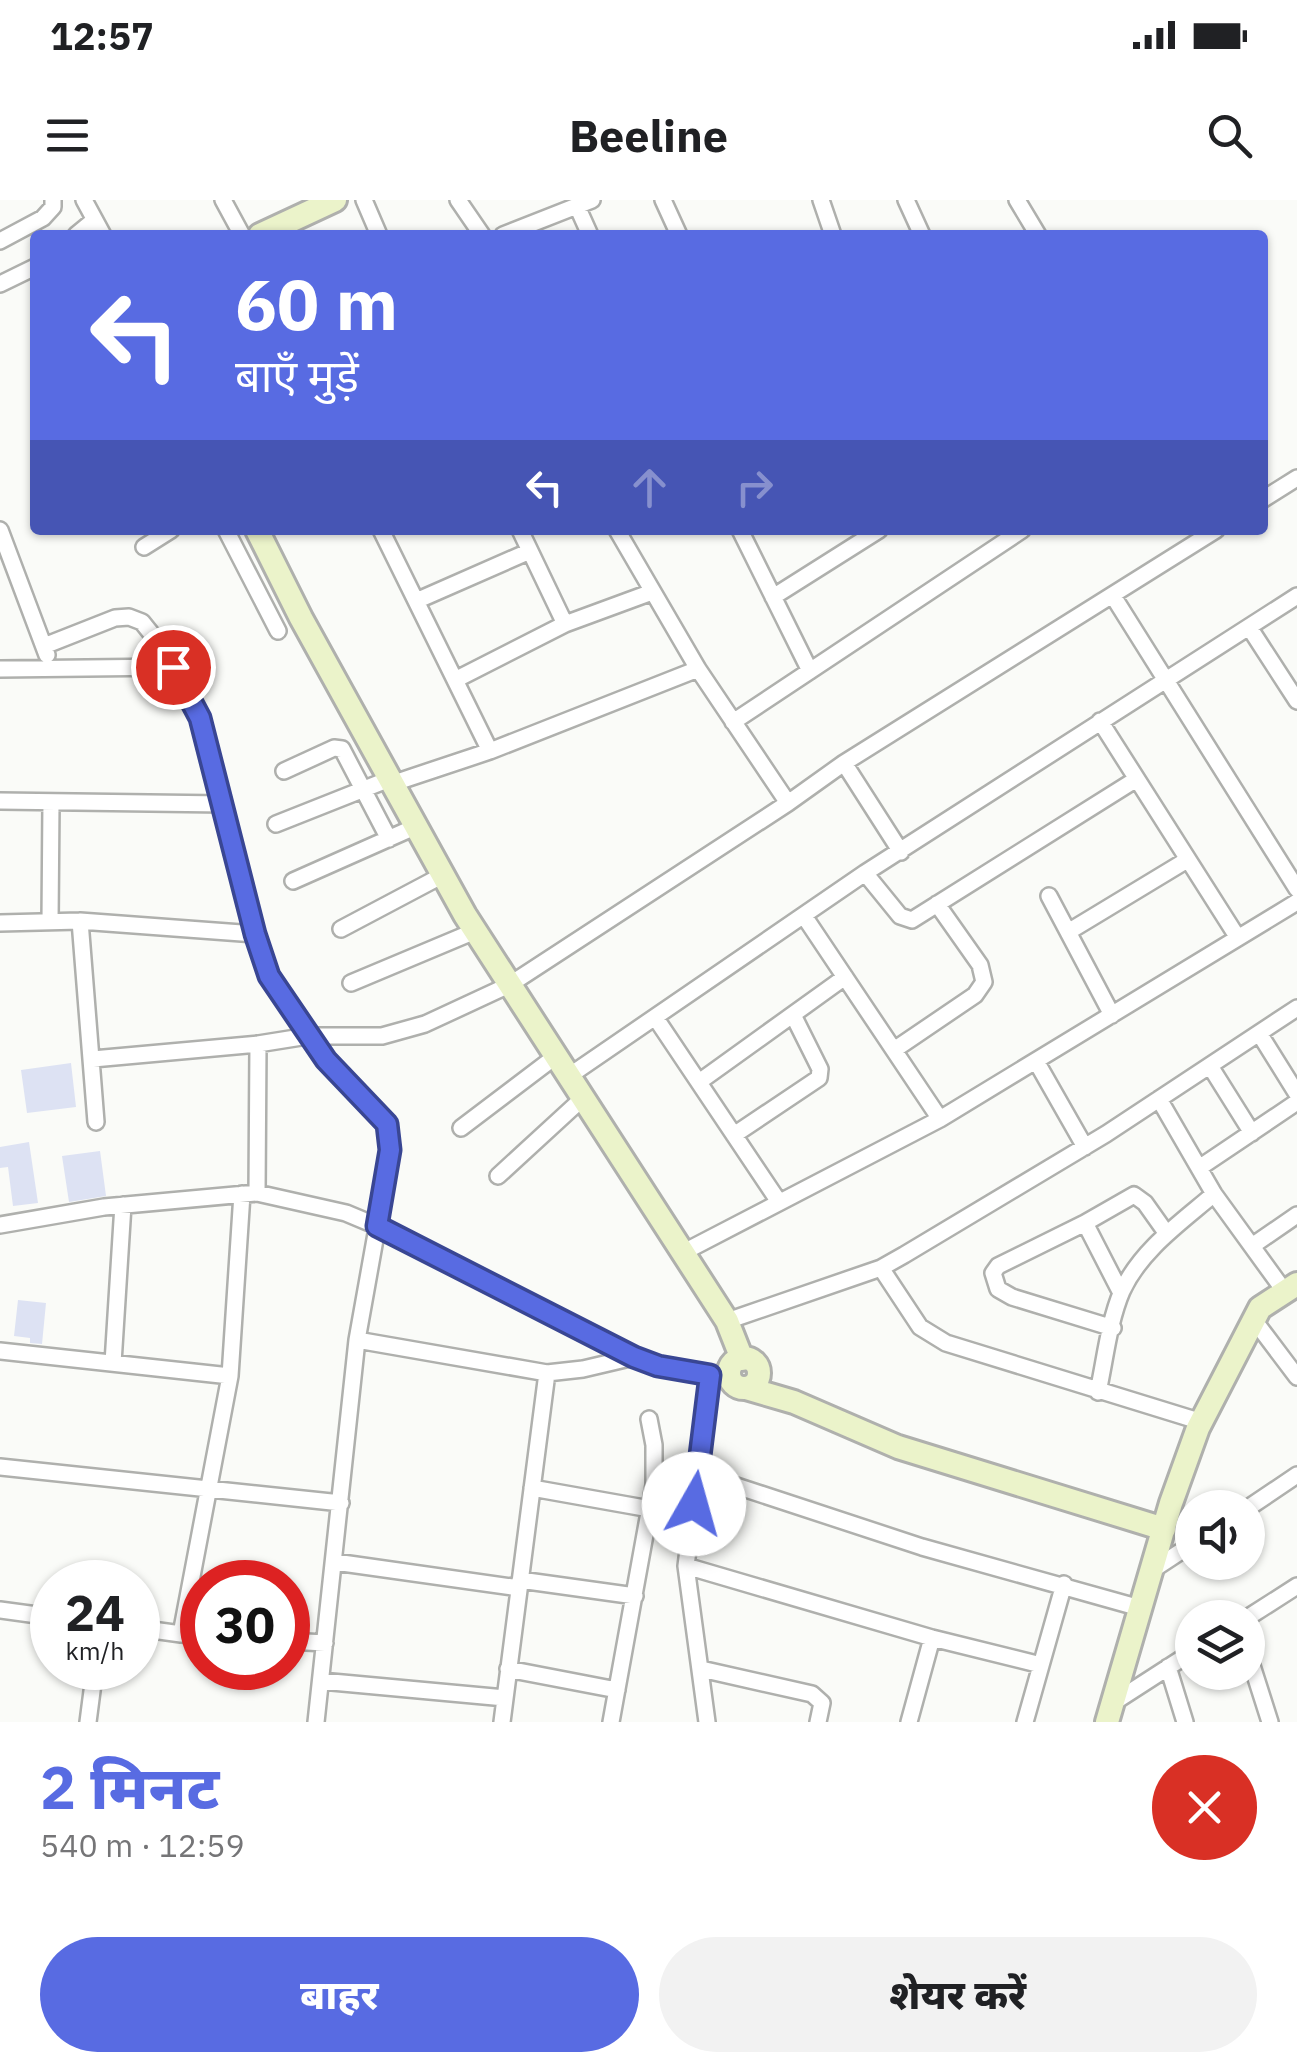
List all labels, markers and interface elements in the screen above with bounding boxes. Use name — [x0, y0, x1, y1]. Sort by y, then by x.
text: 12:57 — [50, 11, 154, 60]
text: Beeline — [569, 106, 728, 164]
icon: menu — [40, 108, 95, 163]
icon: search — [1202, 108, 1257, 163]
text: 60 m — [235, 258, 398, 349]
icon: left — [70, 270, 200, 400]
text: बाएँ मुड़ें — [235, 346, 359, 404]
icon: left — [517, 460, 572, 515]
icon: ahead — [622, 460, 677, 515]
icon: right — [727, 460, 782, 515]
pin — [131, 625, 216, 710]
icon: arrive — [146, 640, 201, 695]
position arrow — [642, 1452, 746, 1556]
map controls — [1175, 1490, 1265, 1690]
button: sound — [1175, 1490, 1265, 1580]
speed limit sign: 30 — [180, 1560, 310, 1690]
text: 24 — [65, 1580, 125, 1645]
button: layers — [1175, 1600, 1265, 1690]
text: km/h — [66, 1634, 124, 1667]
text: 2 मिनट — [40, 1747, 219, 1826]
button: close — [1152, 1755, 1257, 1860]
text: 540 m · 12:59 — [40, 1824, 245, 1866]
button: बाहर — [40, 1937, 639, 2052]
button: शेयर करें — [659, 1937, 1257, 2052]

